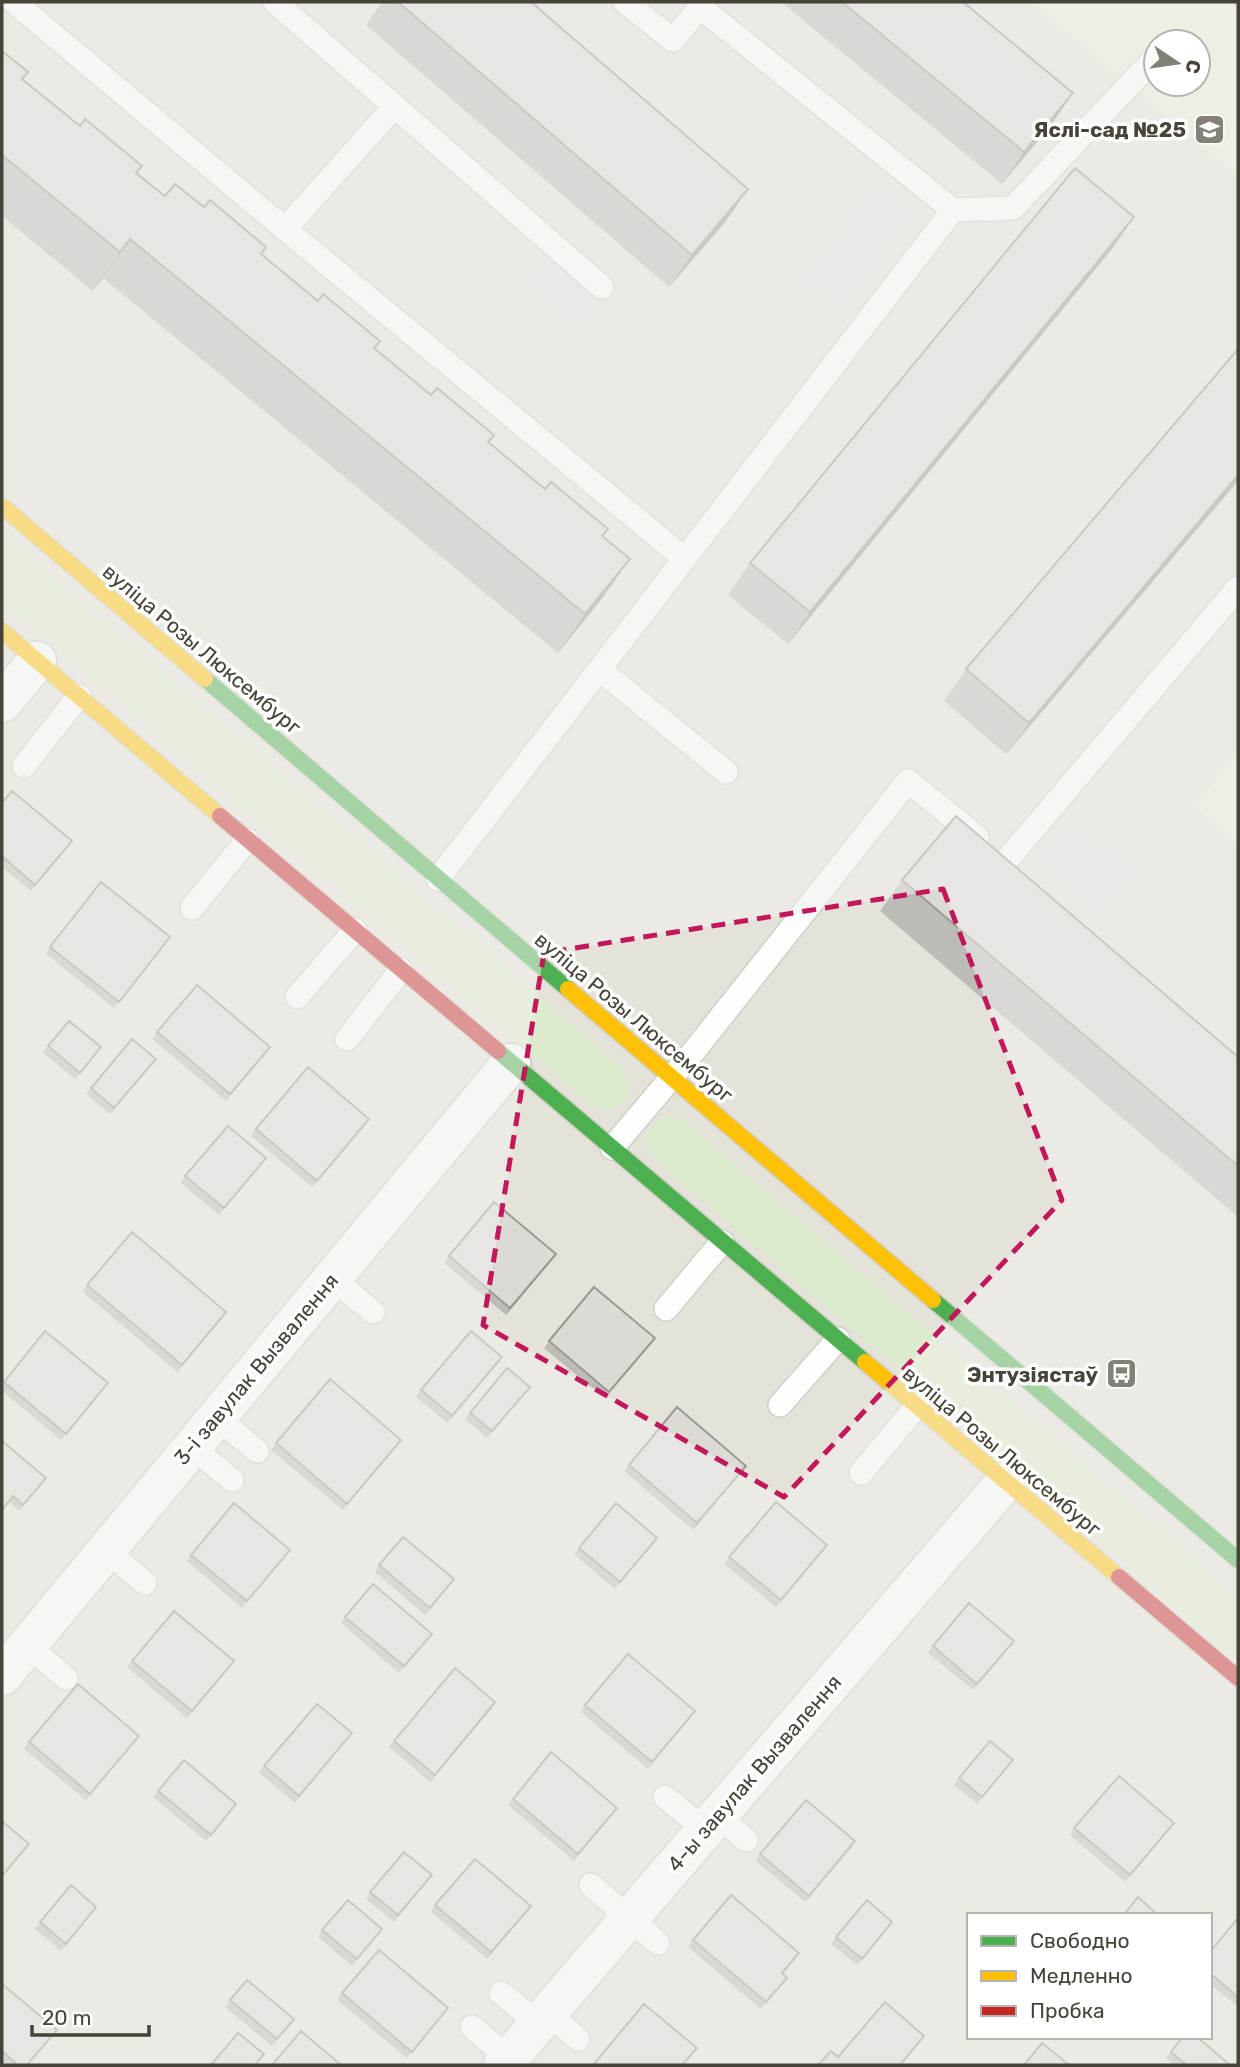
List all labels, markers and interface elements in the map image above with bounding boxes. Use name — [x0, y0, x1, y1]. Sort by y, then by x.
north arrow — [1142, 28, 1212, 98]
text: С — [1180, 58, 1206, 76]
school or university icon: Яслі-сад №25 — [1192, 112, 1226, 146]
place label: Яслі-сад №25 — [1034, 117, 1186, 142]
street label: вуліца Розы Люксембург — [98, 559, 306, 739]
street label: вуліца Розы Люксембург — [530, 927, 738, 1107]
street label: 3-і завулак Вызвалення — [169, 1268, 343, 1470]
bus stop icon: Энтузіястаў — [1104, 1357, 1138, 1391]
street label: вуліца Розы Люксембург — [898, 1361, 1106, 1541]
place label: Энтузіястаў — [967, 1362, 1099, 1387]
street label: 4-ы завулак Вызвалення — [662, 1670, 846, 1876]
legend — [967, 1913, 1212, 2039]
text: Свободно — [1030, 1928, 1130, 1953]
text: Медленно — [1030, 1963, 1133, 1988]
scale bar — [32, 1994, 149, 2038]
text: Пробка — [1030, 1998, 1105, 2023]
text: 20 m — [42, 2005, 91, 2030]

